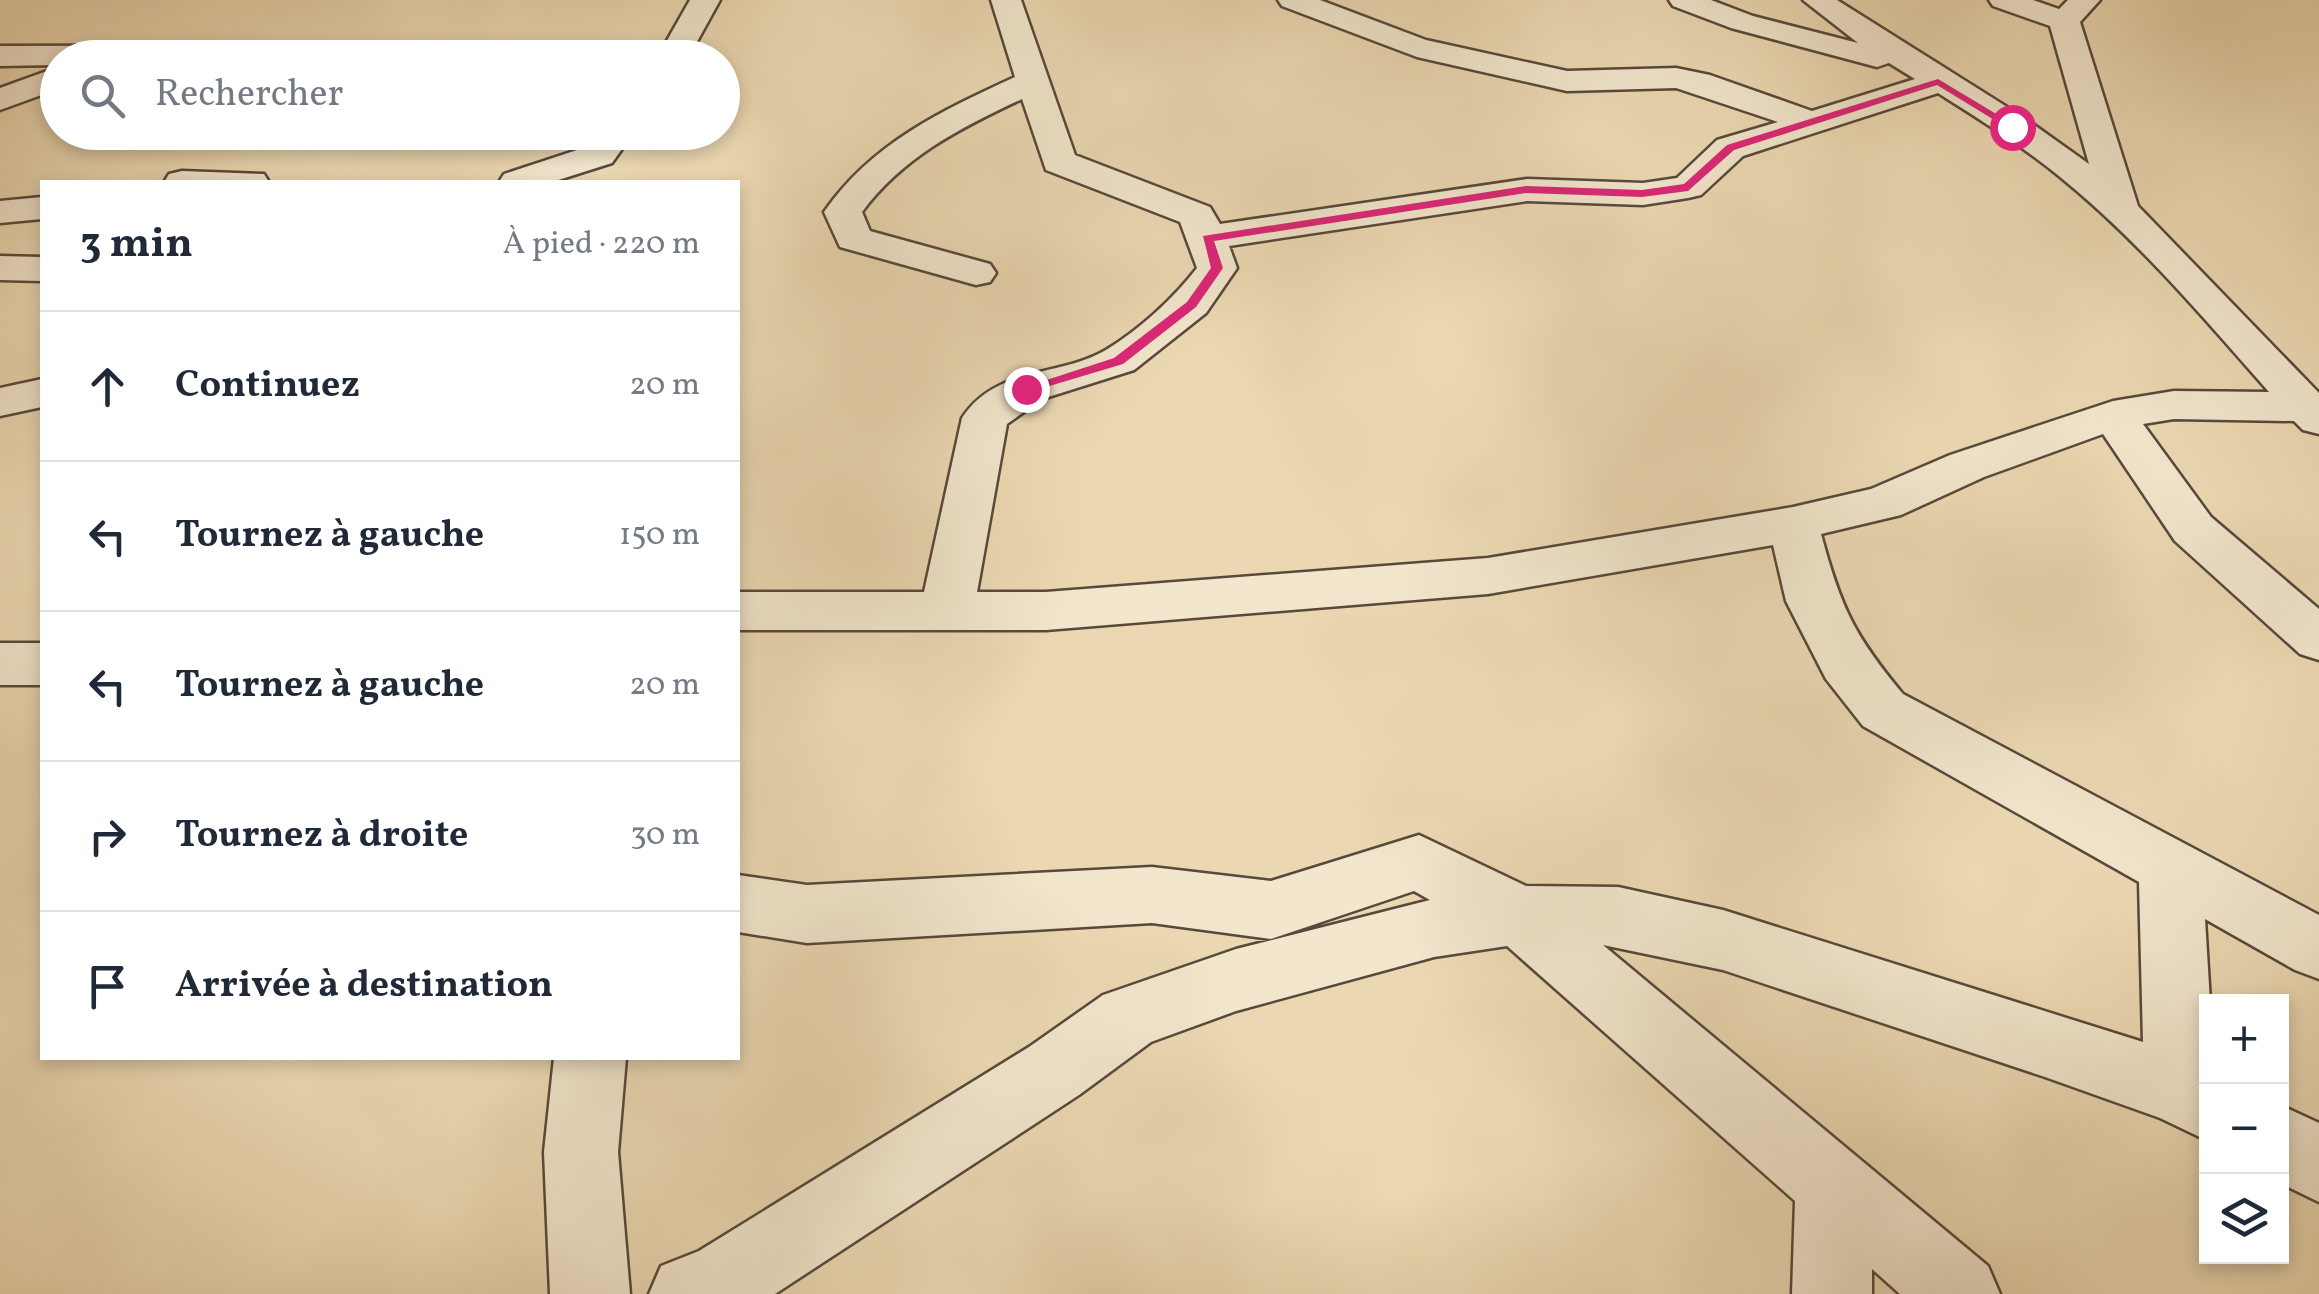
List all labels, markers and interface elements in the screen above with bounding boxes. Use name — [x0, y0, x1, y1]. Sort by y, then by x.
search box — [40, 40, 740, 150]
icon: search — [75, 68, 130, 123]
text: Rechercher — [155, 69, 343, 122]
route start — [1990, 105, 2036, 151]
text: 3 min — [80, 216, 193, 275]
text: À pied · 220 m — [503, 223, 700, 267]
icon: ahead — [80, 359, 135, 414]
text: Continuez — [175, 360, 360, 413]
text: 20 m — [629, 364, 700, 408]
route end — [1004, 367, 1050, 413]
icon: left — [80, 509, 135, 564]
text: Tournez à gauche — [175, 510, 484, 563]
text: 150 m — [619, 514, 700, 558]
icon: left — [80, 659, 135, 714]
text: Tournez à gauche — [175, 660, 484, 713]
text: 20 m — [629, 664, 700, 708]
icon: right — [80, 809, 135, 864]
text: Tournez à droite — [175, 810, 468, 863]
text: 30 m — [630, 814, 700, 858]
icon: arrive — [80, 959, 135, 1014]
text: Arrivée à destination — [175, 960, 553, 1013]
map controls — [2199, 994, 2289, 1264]
button: + — [2199, 994, 2289, 1084]
button: − — [2199, 1084, 2289, 1174]
button: layers — [2199, 1174, 2289, 1264]

